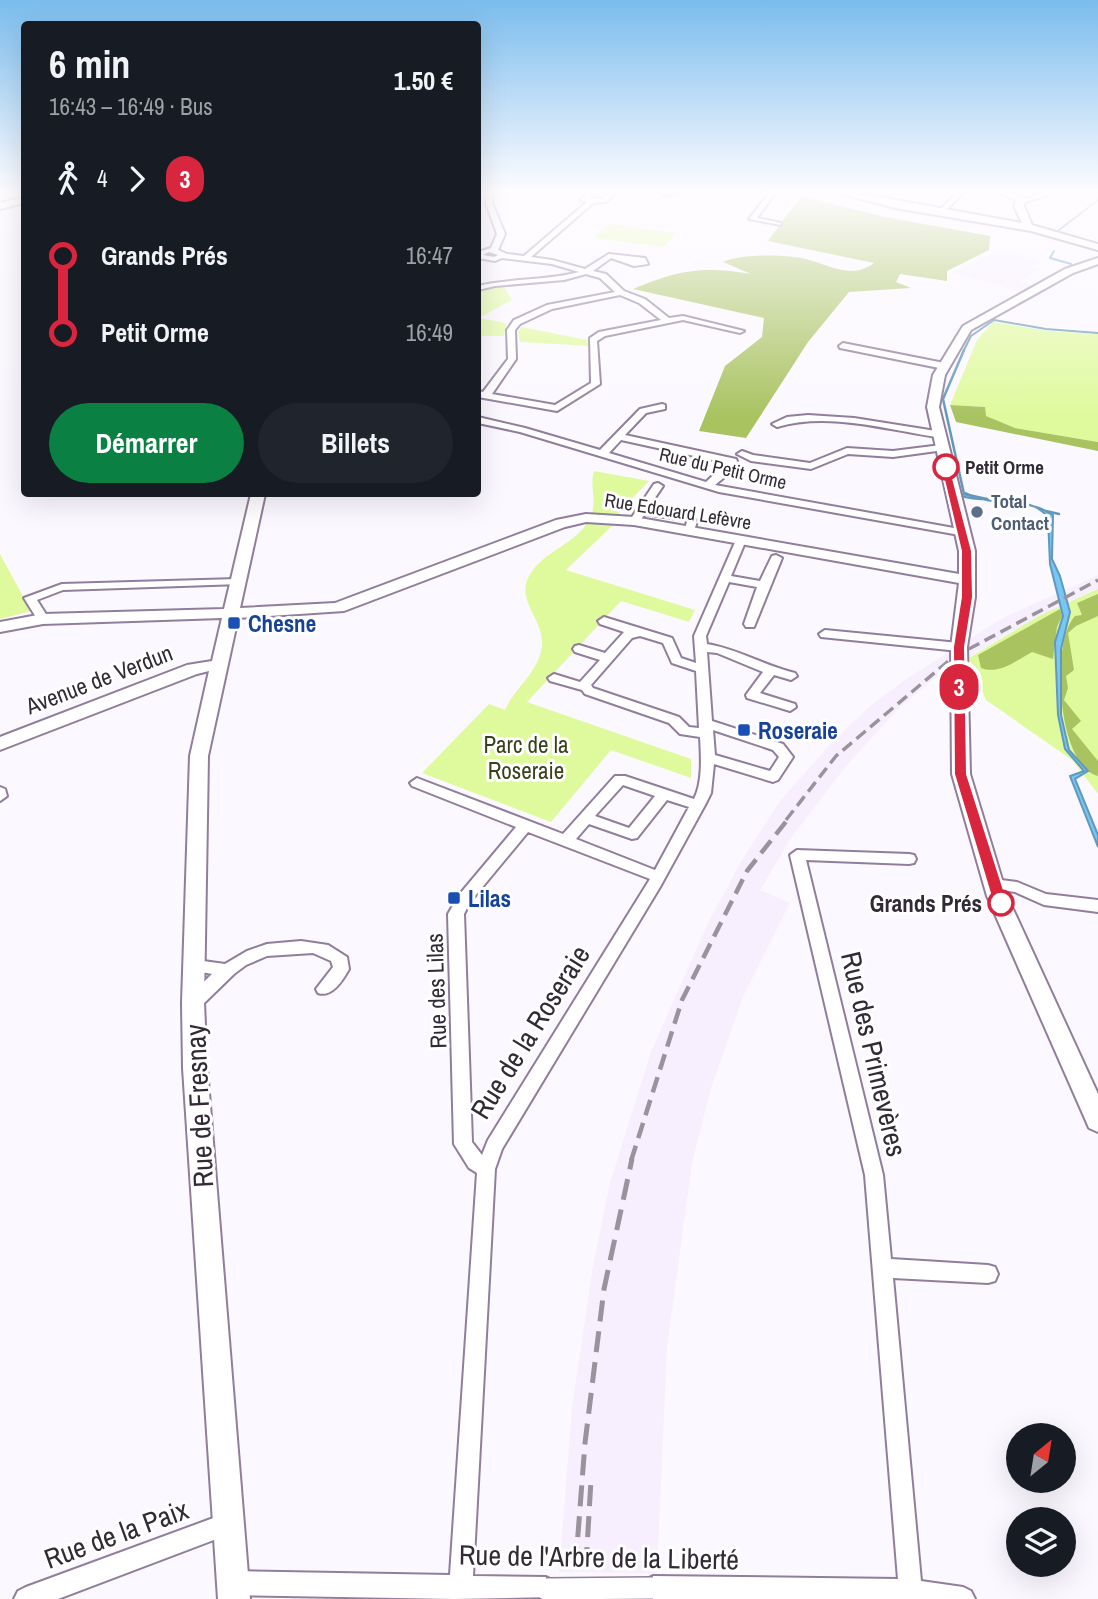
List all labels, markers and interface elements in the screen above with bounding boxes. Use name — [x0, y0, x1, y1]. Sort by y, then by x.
text: 6 min — [49, 39, 130, 90]
text: 1.50 € — [394, 63, 453, 98]
text: 16:43 – 16:49 · Bus — [49, 91, 213, 122]
icon: walk — [49, 160, 87, 198]
icon: forward — [118, 160, 156, 198]
text: 4 — [97, 163, 108, 194]
text: 3 — [180, 163, 190, 195]
text: Grands Prés — [101, 238, 228, 273]
text: 16:47 — [406, 240, 453, 271]
text: Petit Orme — [101, 315, 209, 350]
text: 16:49 — [406, 317, 453, 348]
button: Démarrer — [49, 403, 244, 483]
button: Billets — [258, 403, 453, 483]
street label: Rue du Petit Orme — [657, 441, 789, 495]
marker: Petit Orme — [933, 454, 959, 480]
place label: Petit Orme — [965, 454, 1044, 480]
street label: Rue Edouard Lefèvre — [603, 487, 753, 535]
place label: Total Contact — [991, 488, 1049, 536]
marker: Total Contact — [969, 504, 985, 520]
place label: Chesne — [248, 608, 316, 639]
marker: Chesne — [226, 615, 242, 631]
street label: Avenue de Verdun — [20, 637, 177, 722]
line badge: 3 — [936, 664, 982, 710]
text: 3 — [954, 671, 964, 703]
place label: Roseraie — [758, 715, 838, 746]
marker: Roseraie — [736, 722, 752, 738]
park label: Parc de la Roseraie — [484, 729, 569, 786]
place label: Lilas — [468, 883, 511, 914]
place label: Grands Prés — [870, 888, 982, 919]
marker: Lilas — [446, 890, 462, 906]
marker: Grands Prés — [988, 890, 1014, 916]
street label: Rue des Lilas — [418, 933, 454, 1049]
street label: Rue de la Roseraie — [461, 938, 599, 1126]
street label: Rue des Primevères — [832, 948, 916, 1160]
street label: Rue de Fresnay — [176, 1023, 222, 1189]
north arrow — [1006, 1423, 1076, 1493]
map controls — [1006, 1423, 1076, 1577]
street label: Rue de la Paix — [39, 1490, 194, 1578]
button: layers — [1006, 1507, 1076, 1577]
street label: Rue de l'Arbre de la Liberté — [459, 1536, 739, 1578]

